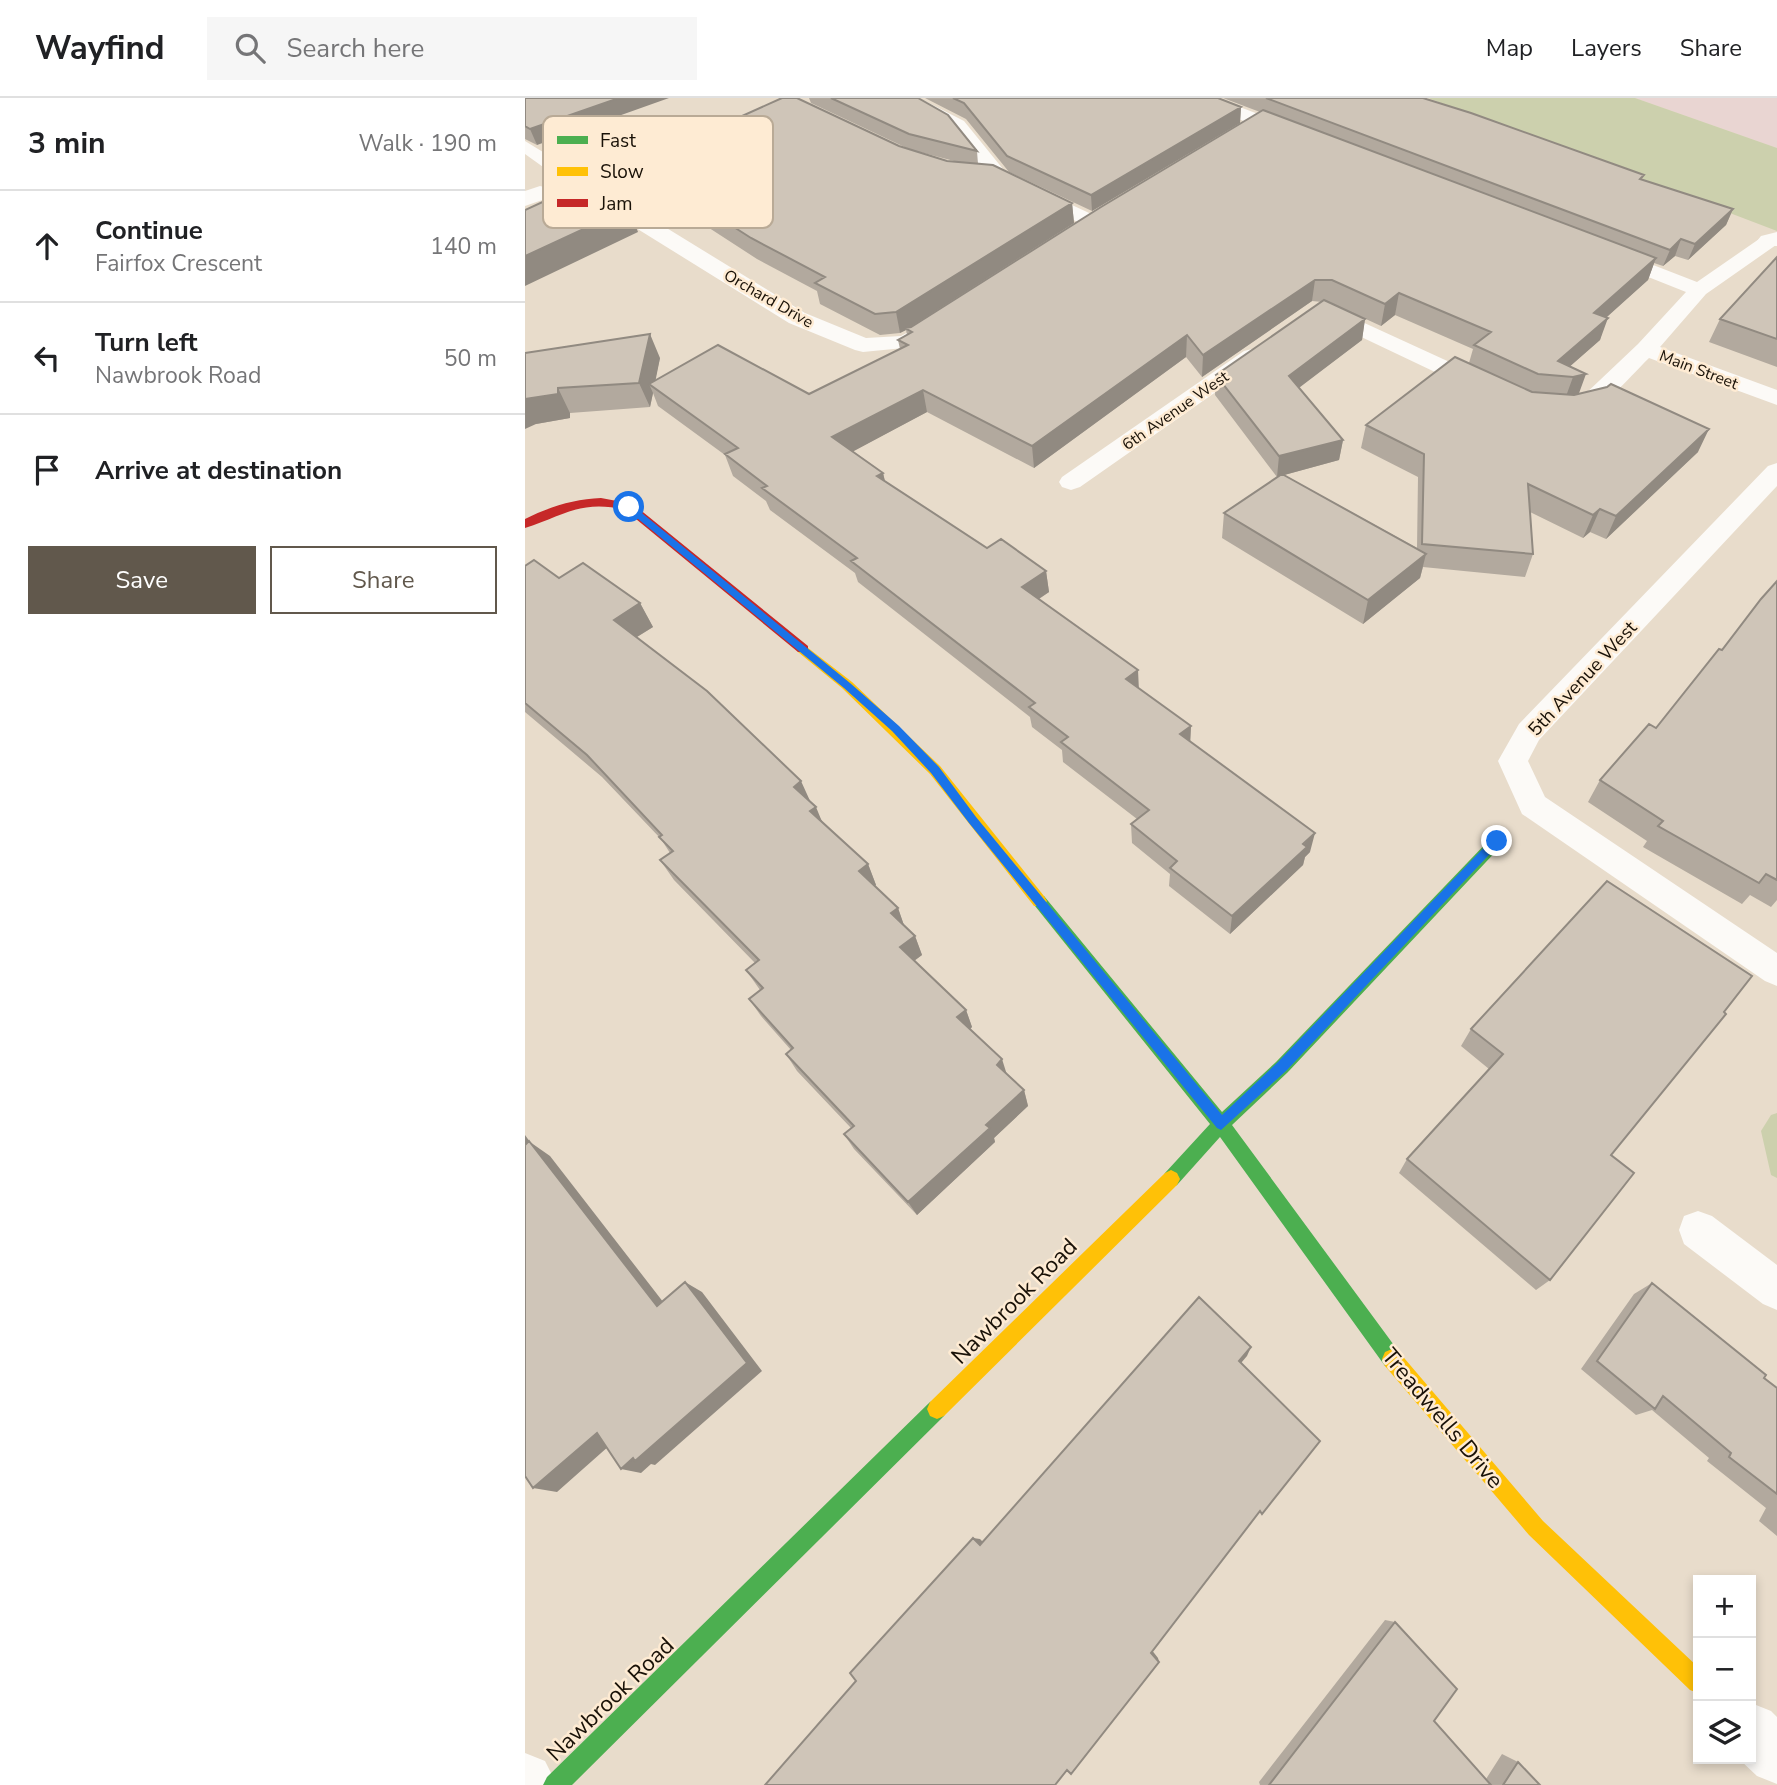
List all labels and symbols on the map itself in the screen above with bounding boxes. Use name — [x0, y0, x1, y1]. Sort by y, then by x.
legend — [543, 116, 773, 228]
text: Fast — [600, 128, 636, 154]
text: Slow — [600, 159, 644, 185]
text: Jam — [599, 191, 633, 217]
street label: Orchard Drive — [720, 264, 817, 333]
street label: Main Street — [1656, 345, 1742, 395]
street label: 6th Avenue West — [1118, 366, 1234, 456]
route start — [613, 491, 644, 522]
street label: 5th Avenue West — [1522, 615, 1643, 742]
route end — [1481, 825, 1512, 856]
street label: Nawbrook Road — [945, 1232, 1084, 1371]
street label: Treadwells Drive — [1375, 1342, 1511, 1495]
street label: Nawbrook Road — [540, 1630, 681, 1768]

